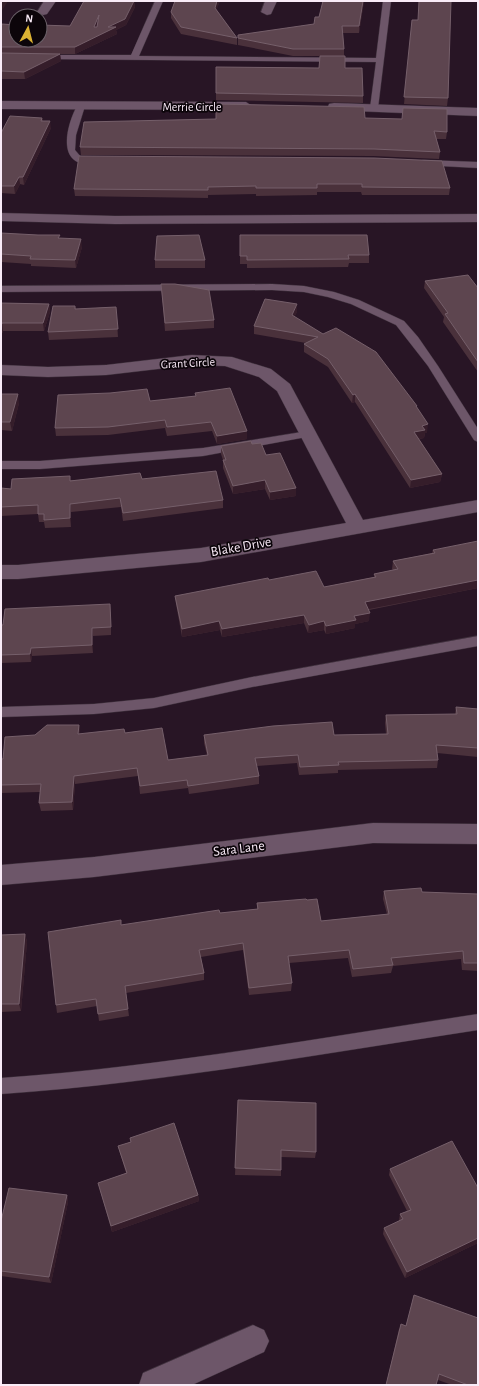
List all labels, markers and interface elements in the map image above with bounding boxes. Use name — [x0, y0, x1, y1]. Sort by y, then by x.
north arrow — [8, 8, 48, 48]
text: N — [25, 13, 34, 24]
street label: Merrie Circle — [162, 101, 222, 113]
street label: Grant Circle — [161, 356, 215, 370]
street label: Blake Drive — [210, 535, 272, 559]
street label: Sara Lane — [213, 839, 265, 859]

